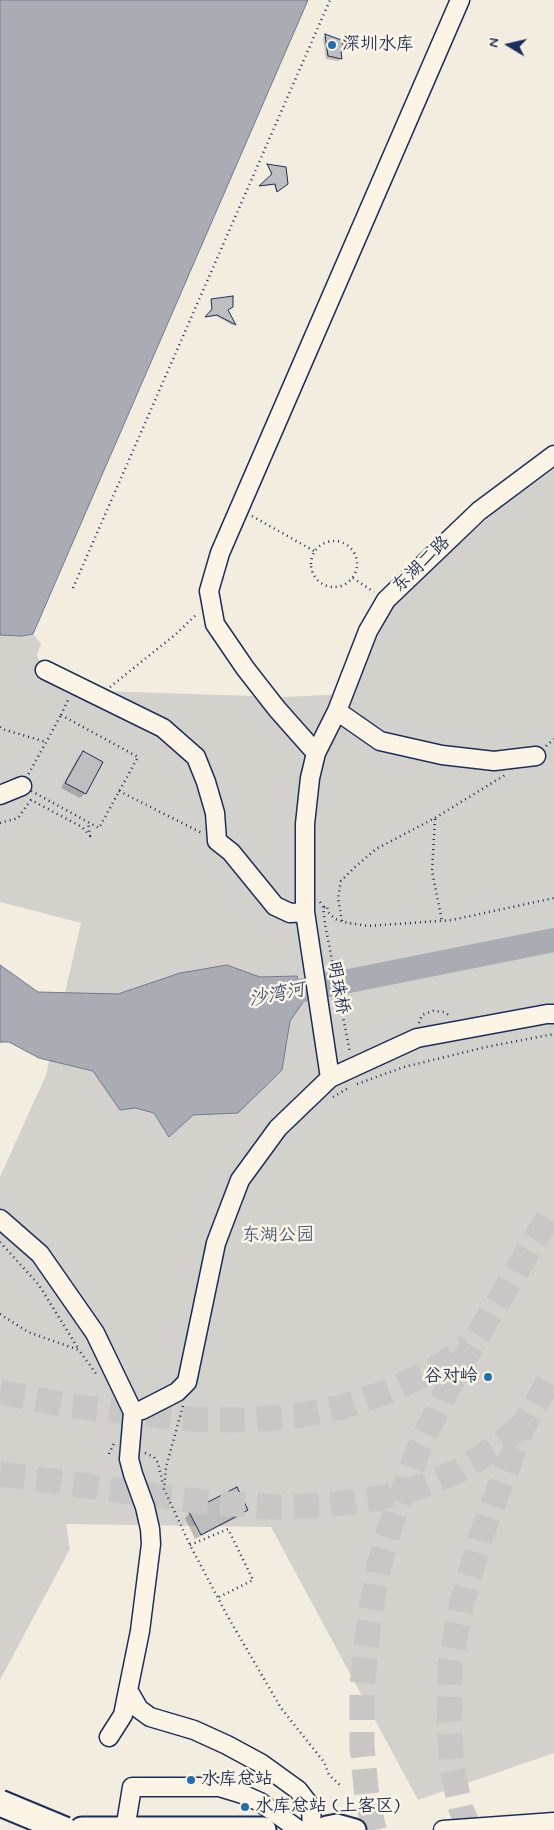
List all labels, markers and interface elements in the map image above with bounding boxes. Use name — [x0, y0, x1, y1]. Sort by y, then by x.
north arrow — [484, 20, 534, 70]
place label: 深圳水库 — [342, 34, 414, 56]
text: N — [485, 37, 504, 49]
marker: 深圳水库 — [326, 39, 338, 51]
street label: 东湖二路 — [389, 532, 455, 598]
street label: 明珠桥 — [321, 959, 353, 1017]
water label: 沙湾河 — [247, 979, 307, 1013]
park label: 东湖公园 — [242, 1225, 314, 1247]
place label: 谷对岭 — [424, 1366, 478, 1388]
marker: 谷对岭 — [482, 1371, 494, 1383]
place label: 水库总站 — [201, 1769, 273, 1791]
marker: 水库总站 — [185, 1774, 197, 1786]
place label: 水库总站 (上客区) — [255, 1796, 400, 1818]
marker: 水库总站 (上客区) — [239, 1801, 251, 1813]

